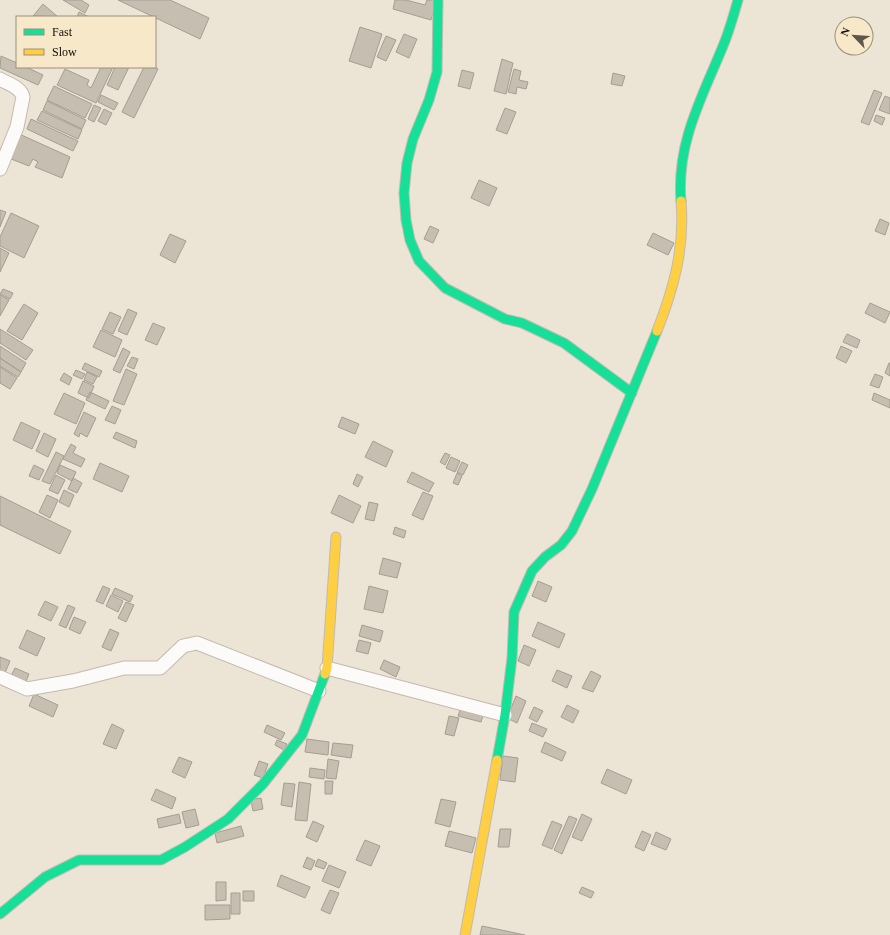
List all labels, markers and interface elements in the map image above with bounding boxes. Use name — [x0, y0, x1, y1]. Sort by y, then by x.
legend — [16, 16, 156, 68]
north arrow — [834, 16, 874, 56]
text: Fast — [52, 25, 73, 39]
text: N — [838, 26, 852, 38]
text: Slow — [52, 45, 77, 59]

